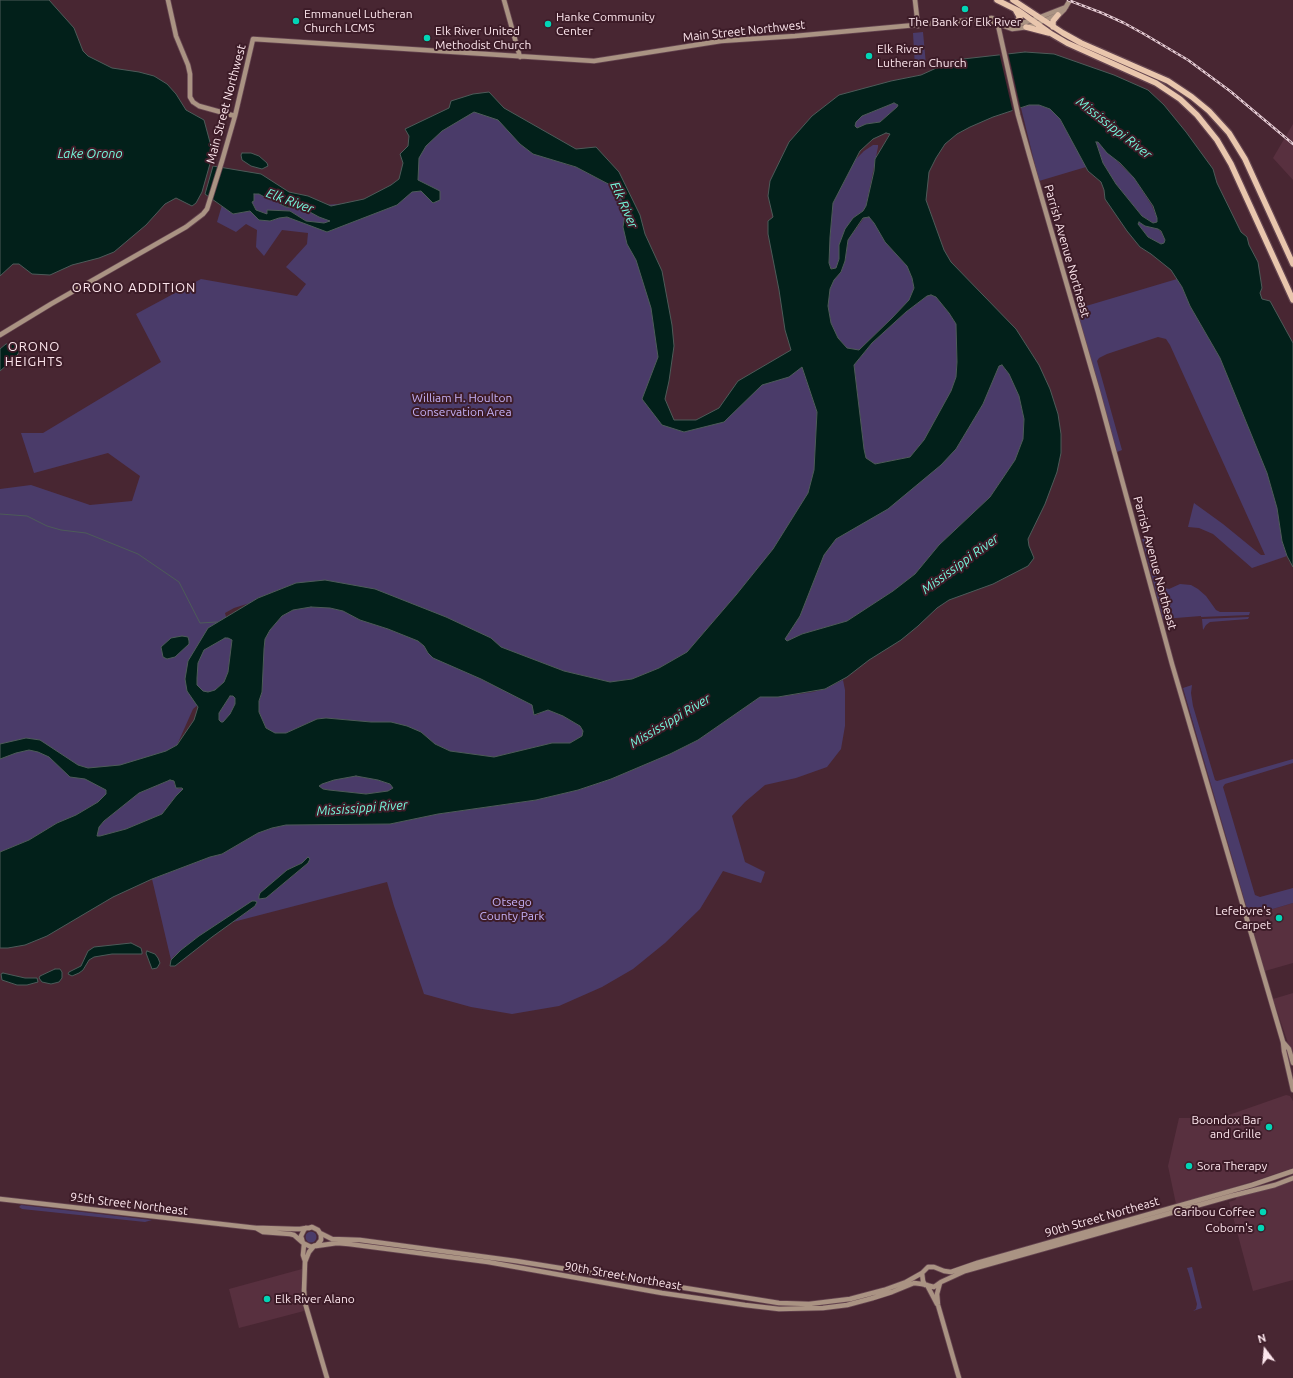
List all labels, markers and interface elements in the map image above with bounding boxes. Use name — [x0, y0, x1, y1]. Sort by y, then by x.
marker: The Bank of Elk River — [960, 4, 970, 14]
place label: Emmanuel Lutheran Church LCMS — [304, 7, 413, 35]
place label: Hanke Community Center — [556, 10, 655, 38]
place label: The Bank of Elk River — [909, 15, 1021, 29]
marker: Emmanuel Lutheran Church LCMS — [291, 16, 301, 26]
street label: Main Street Northwest — [682, 17, 806, 45]
marker: Hanke Community Center — [543, 19, 553, 29]
place label: Elk River United Methodist Church — [435, 24, 531, 52]
marker: Elk River United Methodist Church — [422, 33, 432, 43]
place label: Elk River Lutheran Church — [877, 42, 966, 70]
street label: Main Street Northwest — [203, 43, 249, 165]
marker: Elk River Lutheran Church — [864, 51, 874, 61]
water label: Mississippi River — [1073, 94, 1155, 162]
water label: Lake Orono — [57, 146, 123, 162]
water label: Elk River — [607, 179, 641, 231]
street label: Parrish Avenue Northeast — [1041, 183, 1093, 319]
water label: Elk River — [264, 185, 316, 217]
district label: ORONO ADDITION — [72, 280, 196, 296]
district label: ORONO HEIGHTS — [5, 339, 63, 370]
park label: William H. Houlton Conservation Area — [412, 391, 512, 419]
street label: Parrish Avenue Northeast — [1130, 495, 1180, 631]
water label: Mississippi River — [918, 531, 1002, 597]
water label: Mississippi River — [627, 691, 713, 751]
water label: Mississippi River — [316, 797, 408, 819]
park label: Otsego County Park — [479, 895, 545, 923]
place label: Lefebvre's Carpet — [1215, 904, 1271, 932]
marker: Lefebvre's Carpet — [1274, 913, 1284, 923]
place label: Boondox Bar and Grille — [1191, 1113, 1261, 1141]
marker: Boondox Bar and Grille — [1264, 1122, 1274, 1132]
place label: Sora Therapy — [1197, 1159, 1267, 1173]
marker: Sora Therapy — [1184, 1161, 1194, 1171]
street label: 95th Street Northeast — [69, 1190, 189, 1218]
street label: 90th Street Northeast — [1043, 1194, 1161, 1240]
place label: Caribou Coffee — [1174, 1205, 1255, 1219]
marker: Caribou Coffee — [1258, 1207, 1268, 1217]
place label: Coborn's — [1205, 1221, 1253, 1235]
marker: Coborn's — [1256, 1223, 1266, 1233]
street label: 90th Street Northeast — [563, 1259, 683, 1293]
place label: Elk River Alano — [275, 1292, 355, 1306]
marker: Elk River Alano — [262, 1294, 272, 1304]
north arrow — [1245, 1330, 1285, 1370]
text: N — [1256, 1332, 1267, 1345]

